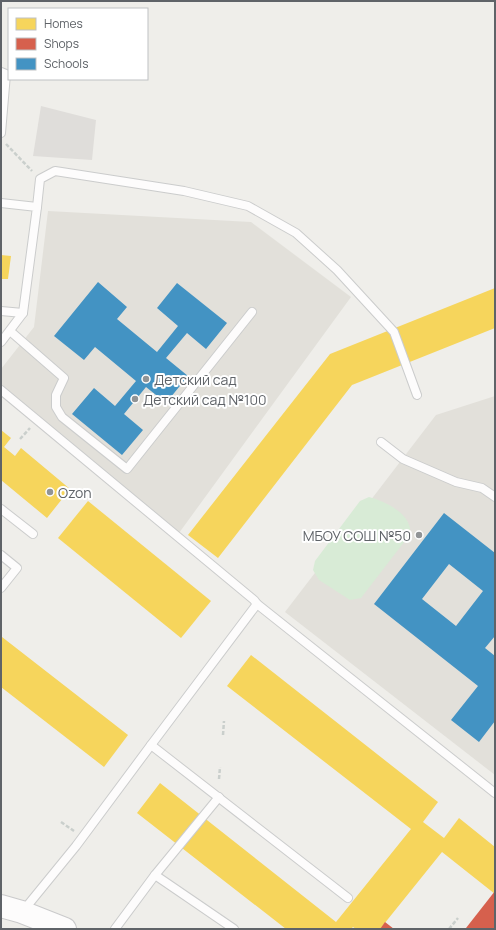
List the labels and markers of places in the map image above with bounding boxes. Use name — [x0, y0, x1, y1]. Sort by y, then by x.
place label: Детский сад — [154, 370, 237, 389]
marker: Детский сад — [141, 374, 151, 384]
place label: Детский сад №100 — [143, 390, 266, 409]
marker: Детский сад №100 — [130, 394, 140, 404]
place label: Ozon — [58, 483, 92, 502]
marker: Ozon — [45, 487, 55, 497]
place label: МБОУ СОШ №50 — [303, 526, 411, 545]
marker: МБОУ СОШ №50 — [414, 530, 424, 540]

